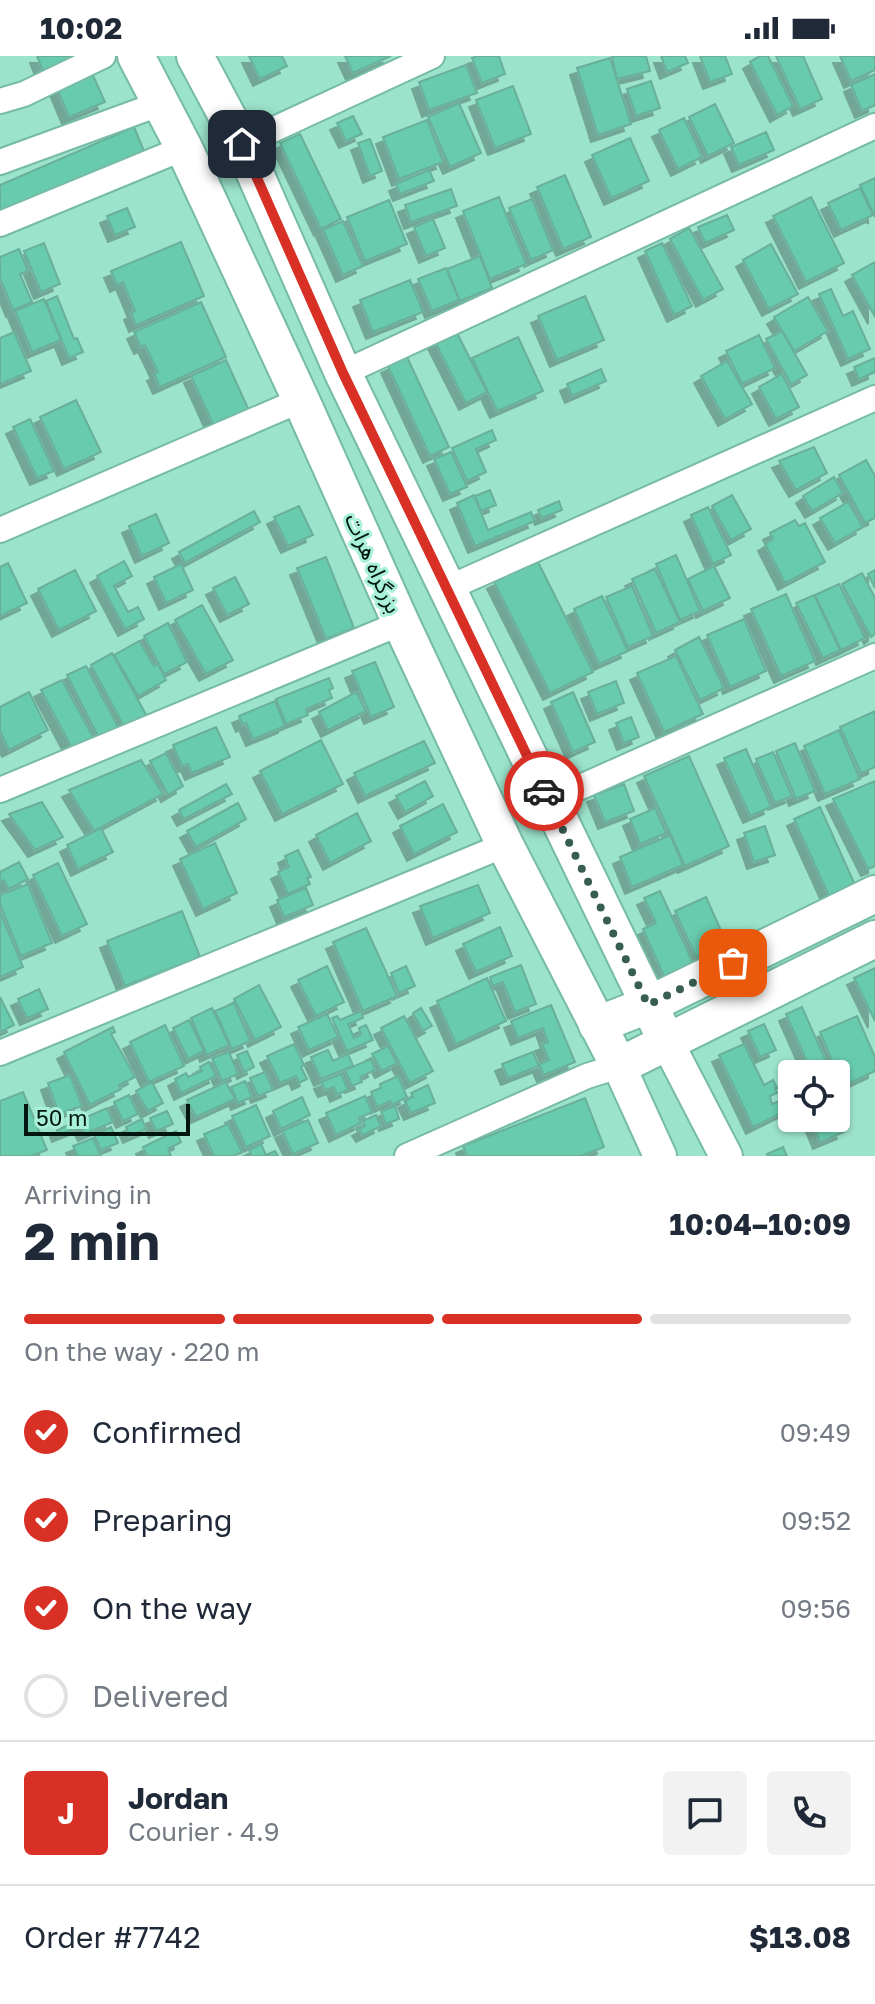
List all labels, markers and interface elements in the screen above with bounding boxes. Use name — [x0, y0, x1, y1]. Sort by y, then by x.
text: 10:02 — [40, 10, 122, 46]
pin — [208, 110, 276, 178]
icon: home — [220, 122, 264, 166]
street label: بزرگراه هرات — [339, 509, 408, 618]
courier — [504, 751, 584, 831]
icon: car — [522, 769, 566, 813]
pin — [699, 929, 767, 997]
icon: bag — [711, 941, 755, 985]
map controls — [778, 1060, 850, 1132]
button: locate — [778, 1060, 850, 1132]
scale bar — [24, 1100, 190, 1136]
text: 50 m — [36, 1104, 87, 1131]
text: Arriving in — [24, 1179, 152, 1210]
text: 10:04–10:09 — [669, 1206, 851, 1242]
text: 2 min — [24, 1209, 160, 1271]
text: On the way · 220 m — [24, 1336, 260, 1367]
icon: check — [24, 1410, 68, 1454]
text: Confirmed — [92, 1414, 242, 1450]
text: 09:49 — [780, 1417, 851, 1448]
icon: check — [24, 1498, 68, 1542]
text: Preparing — [92, 1502, 233, 1538]
text: 09:52 — [781, 1505, 851, 1536]
icon: check — [24, 1586, 68, 1630]
text: On the way — [92, 1590, 252, 1626]
text: 09:56 — [781, 1593, 851, 1624]
text: Delivered — [92, 1678, 229, 1714]
button: chat — [663, 1771, 747, 1855]
button: phone — [767, 1771, 851, 1855]
text: Jordan — [128, 1780, 228, 1816]
text: J — [57, 1795, 75, 1831]
text: Courier · 4.9 — [128, 1816, 280, 1847]
text: Order #7742 — [24, 1919, 201, 1955]
text: $13.08 — [749, 1919, 851, 1955]

